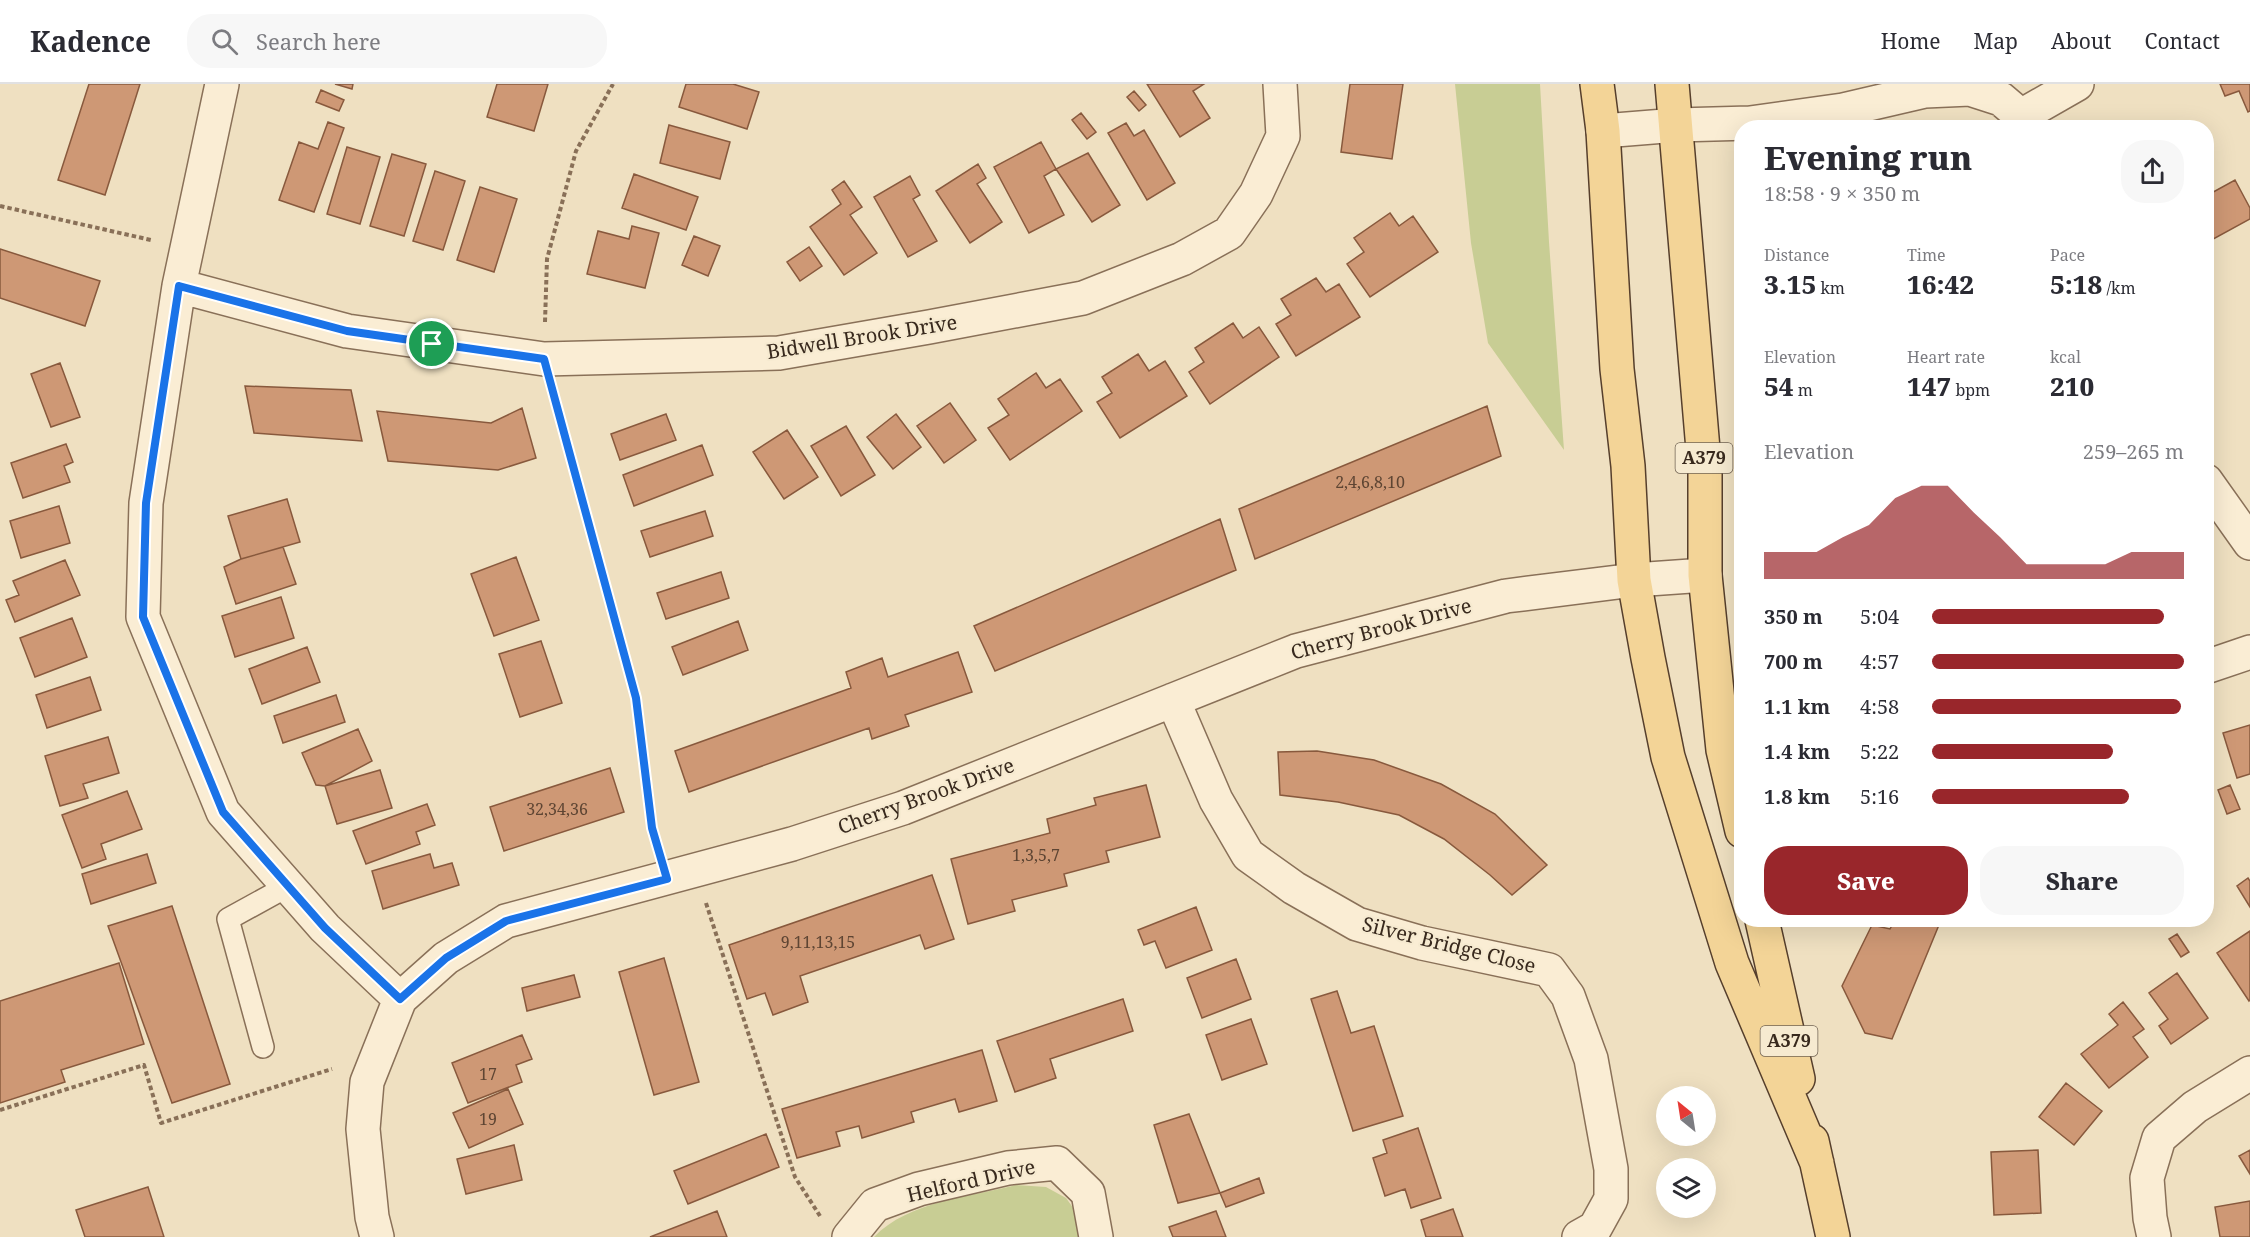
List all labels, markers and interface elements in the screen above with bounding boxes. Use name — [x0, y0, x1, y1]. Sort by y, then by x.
search box — [187, 14, 607, 68]
text: Kadence — [30, 22, 151, 60]
icon: search — [208, 25, 241, 58]
text: Search here — [256, 26, 381, 56]
text: Home — [1881, 27, 1941, 55]
text: Map — [1974, 27, 2018, 55]
text: About — [2051, 27, 2112, 55]
text: Contact — [2145, 27, 2220, 55]
text: Evening run — [1764, 135, 1972, 180]
button: share — [2121, 140, 2184, 203]
text: 18:58 · 9 × 350 m — [1764, 180, 1920, 207]
text: Distance — [1764, 244, 1829, 266]
text: Time — [1907, 244, 1946, 266]
text: Pace — [2050, 244, 2085, 266]
text: 3.15 — [1764, 266, 1816, 302]
text: 16:42 — [1907, 266, 1974, 302]
text: 5:18 — [2050, 266, 2102, 302]
text: km — [1816, 277, 1845, 299]
text: /km — [2102, 277, 2136, 299]
street label: Bidwell Brook Drive — [765, 308, 959, 365]
pin — [406, 318, 457, 369]
icon: arrive — [415, 327, 448, 360]
text: Elevation — [1764, 346, 1836, 368]
text: Heart rate — [1907, 346, 1985, 368]
text: kcal — [2050, 346, 2081, 368]
text: 54 — [1764, 368, 1793, 404]
text: 147 — [1907, 368, 1951, 404]
text: 210 — [2050, 368, 2094, 404]
text: m — [1793, 379, 1813, 401]
text: bpm — [1951, 379, 1990, 401]
text: Elevation — [1764, 438, 1854, 465]
text: 259–265 m — [2083, 438, 2184, 465]
road number: A379 — [1676, 443, 1732, 473]
house number: 2,4,6,8,10 — [1335, 471, 1405, 493]
street label: Cherry Brook Drive — [1287, 591, 1474, 666]
text: 350 m — [1764, 603, 1823, 630]
text: 5:04 — [1860, 603, 1899, 630]
text: 700 m — [1764, 648, 1823, 675]
text: 4:57 — [1860, 648, 1899, 675]
text: 1.1 km — [1764, 693, 1830, 720]
text: 4:58 — [1860, 693, 1899, 720]
text: 1.4 km — [1764, 738, 1830, 765]
text: 5:22 — [1860, 738, 1899, 765]
street label: Cherry Brook Drive — [834, 751, 1018, 840]
text: 1.8 km — [1764, 783, 1830, 810]
text: 5:16 — [1860, 783, 1899, 810]
house number: 32,34,36 — [526, 798, 588, 820]
house number: 1,3,5,7 — [1012, 844, 1060, 866]
button: Save — [1764, 846, 1968, 915]
button: Share — [1980, 846, 2184, 915]
street label: Silver Bridge Close — [1360, 910, 1539, 979]
house number: 9,11,13,15 — [781, 931, 855, 953]
road number: A379 — [1760, 1026, 1818, 1056]
house number: 17 — [479, 1063, 497, 1085]
north arrow — [1656, 1086, 1716, 1146]
map controls — [1656, 1086, 1716, 1218]
house number: 19 — [479, 1108, 497, 1130]
street label: Helford Drive — [904, 1153, 1038, 1208]
button: layers — [1656, 1158, 1716, 1218]

